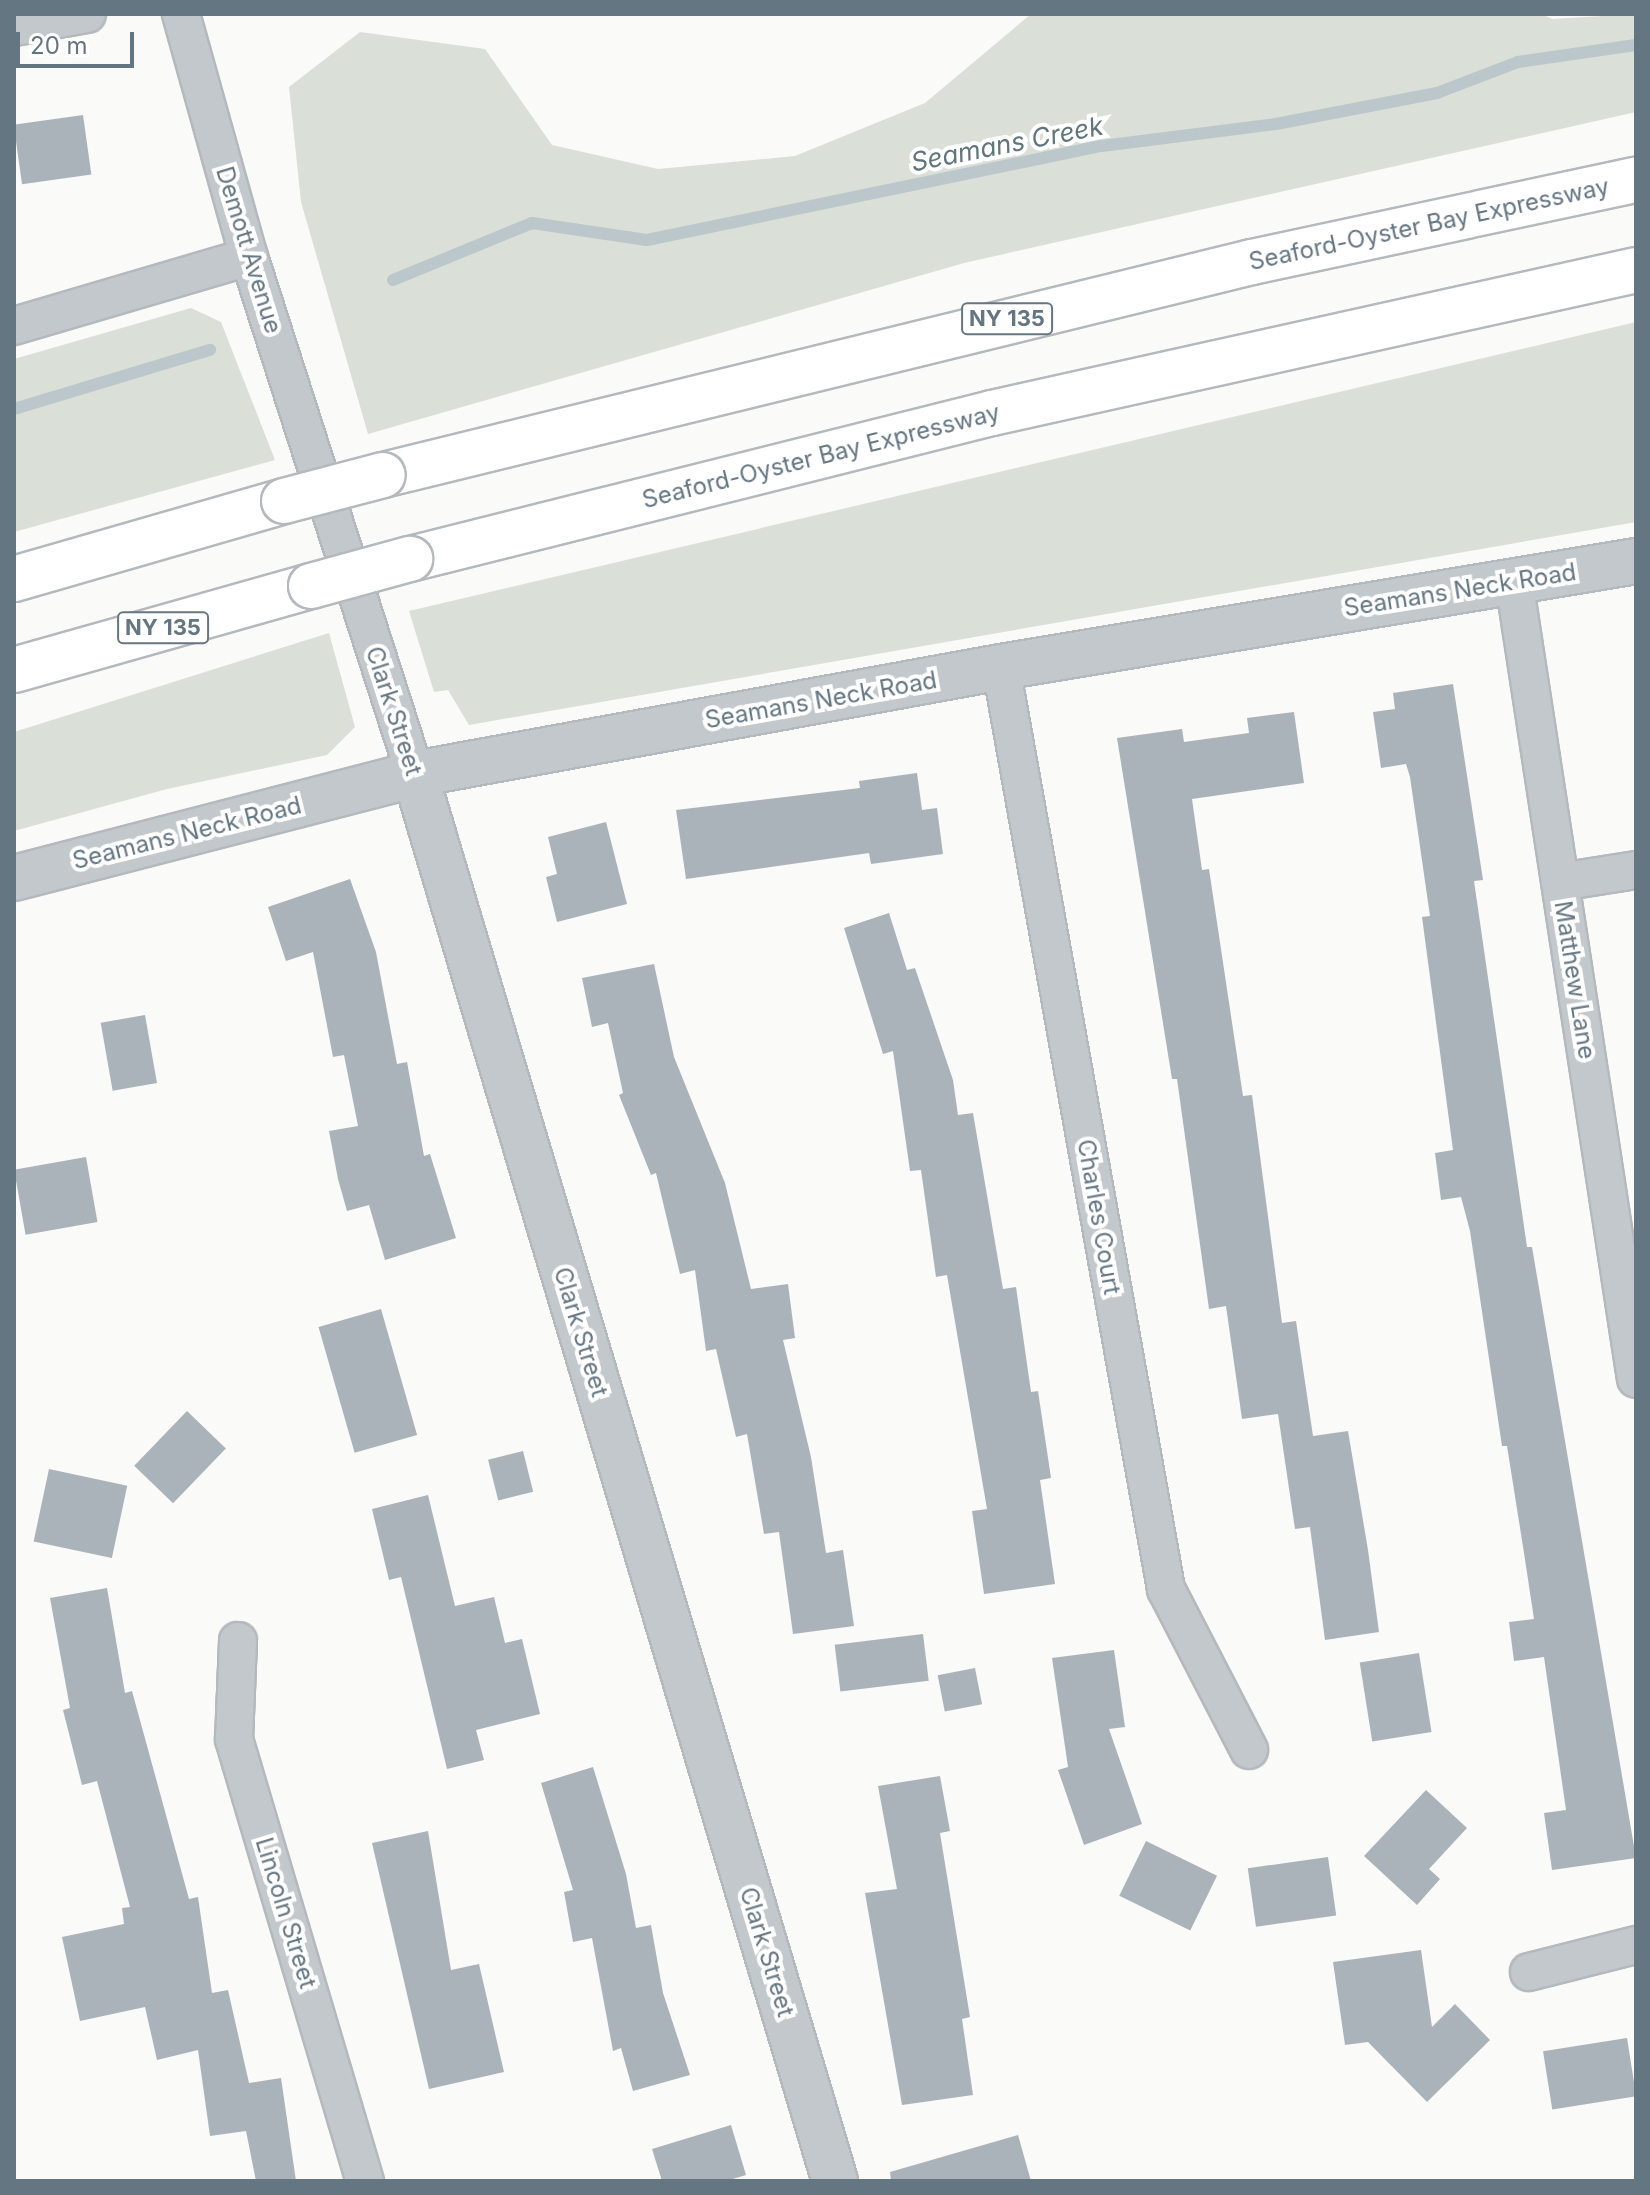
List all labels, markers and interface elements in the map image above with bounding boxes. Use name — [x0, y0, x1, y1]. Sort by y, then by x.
scale bar — [20, 16, 138, 66]
text: 20 m — [30, 31, 88, 60]
water label: Seamans Creek — [908, 110, 1106, 178]
street label: Demott Avenue — [210, 163, 288, 337]
street label: Seaford-Oyster Bay Expressway — [1246, 172, 1612, 276]
road number: NY 135 — [961, 301, 1053, 337]
street label: Seaford-Oyster Bay Expressway — [639, 398, 1003, 514]
street label: Seamans Neck Road — [1342, 557, 1578, 623]
road number: NY 135 — [117, 610, 209, 646]
street label: Clark Street — [360, 643, 428, 779]
street label: Seamans Neck Road — [703, 665, 939, 735]
street label: Seamans Neck Road — [70, 791, 304, 875]
street label: Matthew Lane — [1548, 899, 1602, 1061]
street label: Charles Court — [1071, 1137, 1127, 1297]
street label: Clark Street — [548, 1264, 614, 1400]
street label: Lincoln Street — [249, 1834, 323, 1992]
street label: Clark Street — [734, 1884, 800, 2020]

